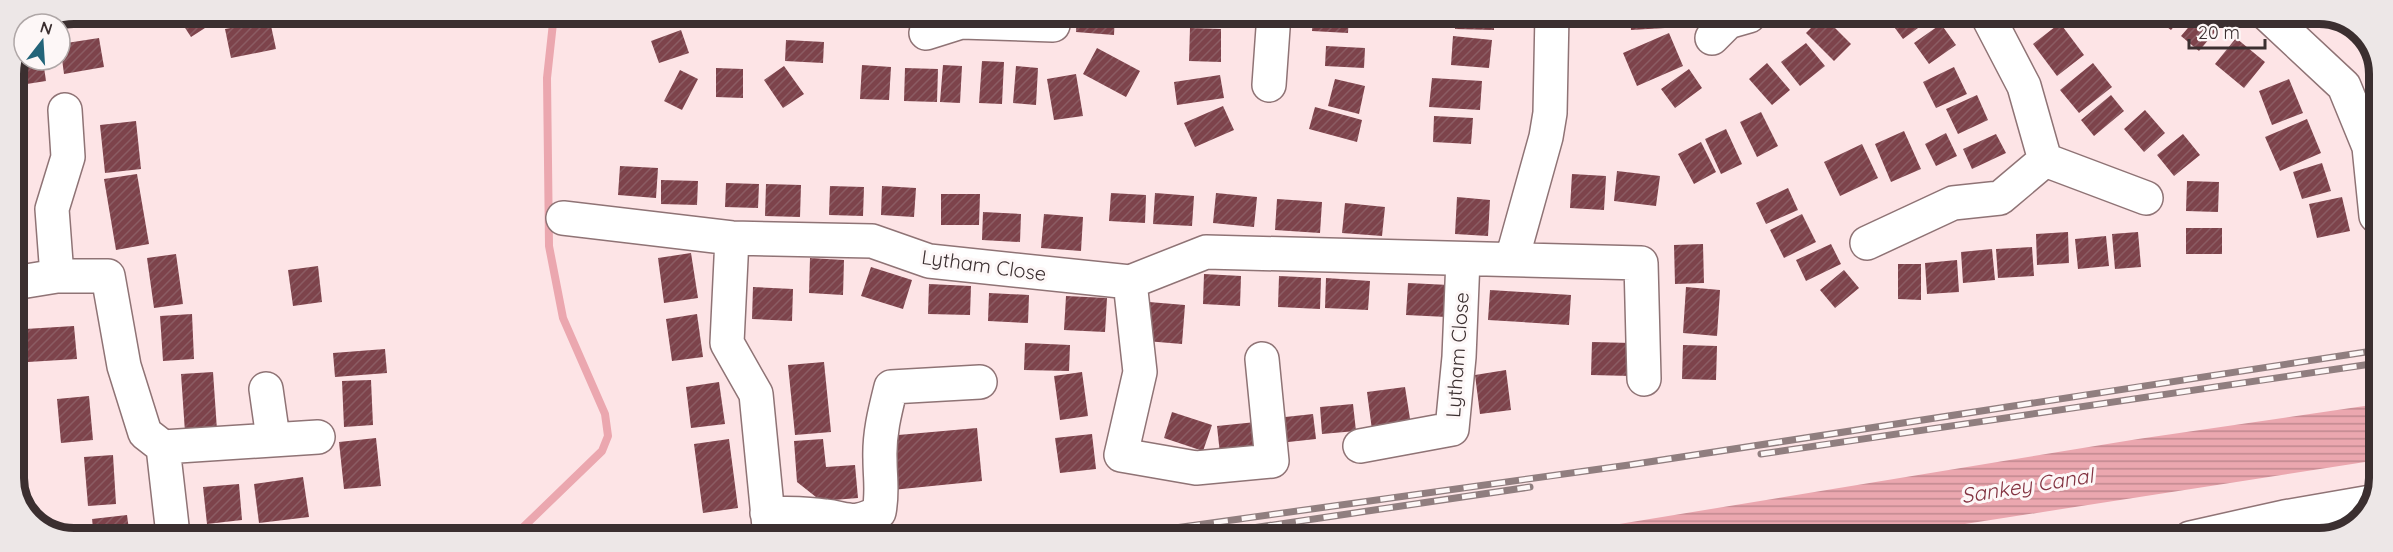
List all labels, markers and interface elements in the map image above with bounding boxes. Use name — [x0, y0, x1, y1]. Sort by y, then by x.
north arrow — [12, 12, 72, 72]
scale bar — [2189, 12, 2266, 50]
text: N — [38, 16, 55, 39]
text: 20 m — [2198, 21, 2240, 44]
street label: Lytham Close — [920, 244, 1048, 286]
street label: Lytham Close — [1440, 291, 1474, 419]
water label: Sankey Canal — [1959, 461, 2097, 508]

